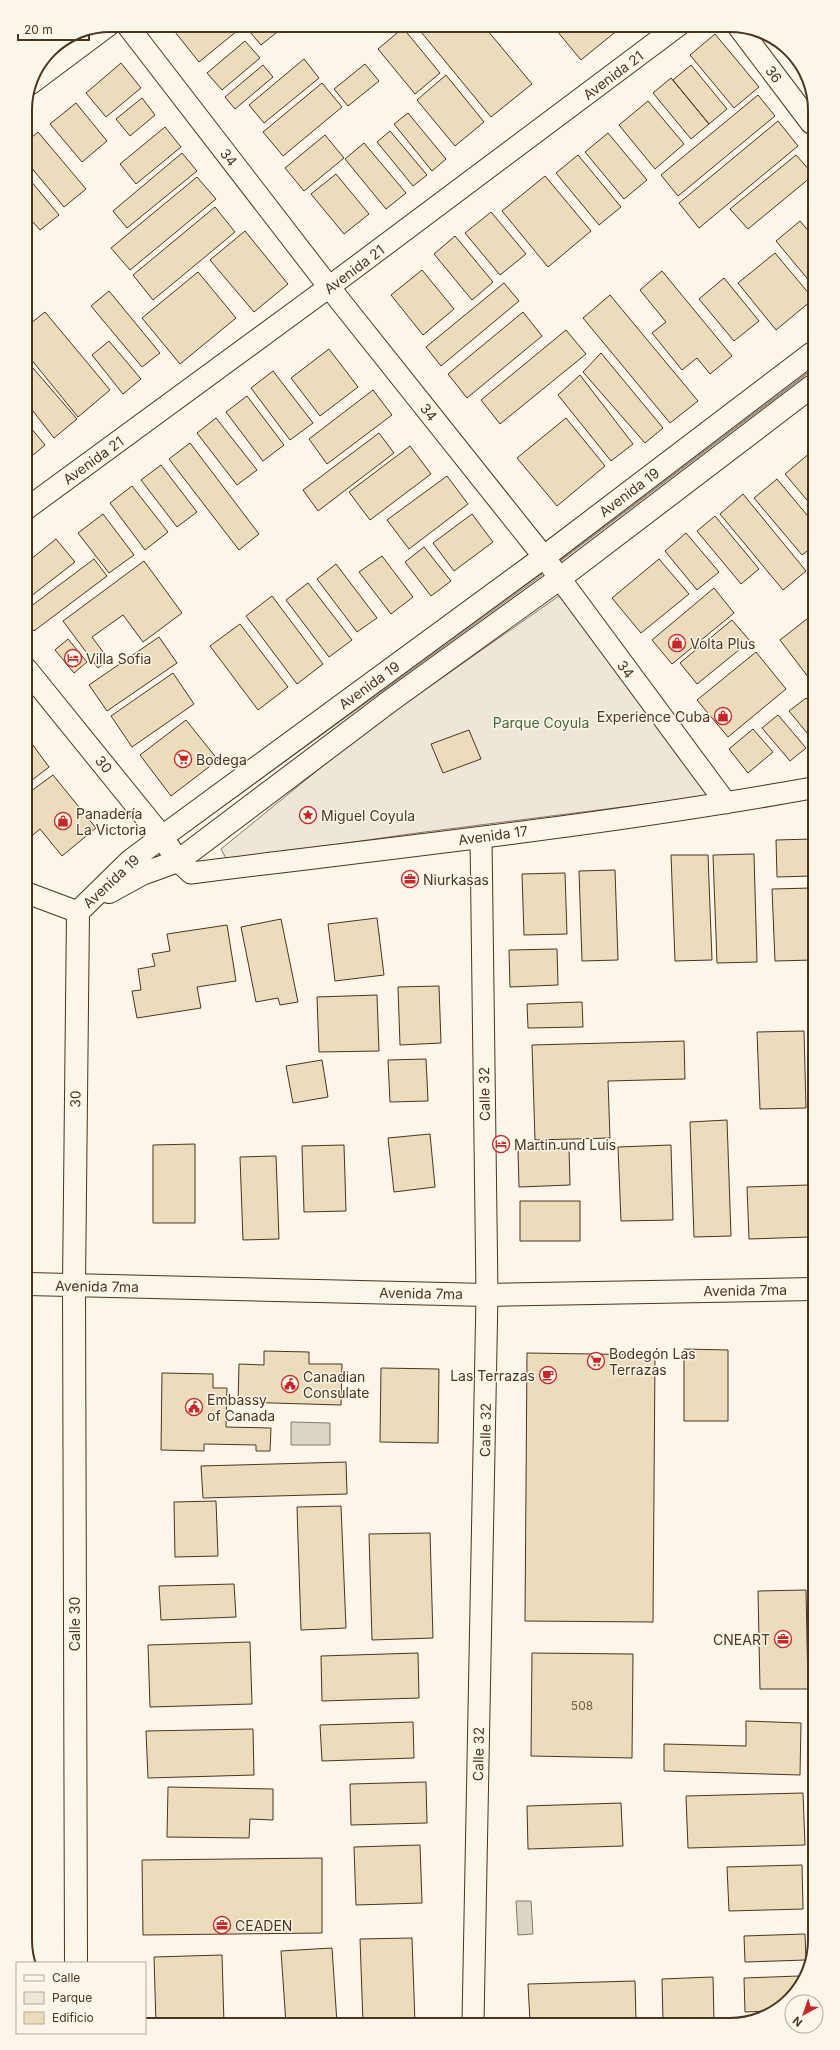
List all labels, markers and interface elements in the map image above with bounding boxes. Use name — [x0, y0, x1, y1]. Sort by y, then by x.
scale bar — [18, 16, 89, 42]
text: 20 m — [24, 22, 53, 37]
street label: Avenida 21 — [580, 47, 646, 103]
street label: 36 — [762, 62, 786, 86]
street label: 34 — [217, 145, 241, 169]
street label: Avenida 21 — [321, 241, 387, 297]
street label: 34 — [417, 400, 441, 424]
street label: Avenida 21 — [59, 432, 127, 488]
street label: Avenida 19 — [596, 464, 662, 520]
shop icon: Volta Plus — [667, 633, 687, 653]
place label: Volta Plus — [690, 635, 755, 652]
hotel icon: Villa Sofia — [63, 648, 83, 668]
place label: Villa Sofia — [86, 650, 151, 667]
street label: Avenida 19 — [335, 657, 403, 713]
street label: 34 — [614, 657, 638, 681]
shop icon: Experience Cuba — [713, 706, 733, 726]
place label: Experience Cuba — [597, 708, 710, 725]
park label: Parque Coyula — [493, 714, 589, 731]
supermarket icon: Bodega — [173, 749, 193, 769]
place label: Bodega — [196, 751, 247, 768]
street label: 30 — [92, 752, 116, 776]
place label: Panadería La Victoria — [76, 805, 146, 838]
place icon: Miguel Coyula — [298, 805, 318, 825]
place label: Miguel Coyula — [321, 807, 415, 824]
shop icon: Panadería La Victoria — [53, 811, 73, 831]
street label: Avenida 17 — [457, 822, 529, 848]
street label: Avenida 19 — [79, 851, 143, 911]
office icon: Niurkasas — [400, 869, 420, 889]
place label: Niurkasas — [423, 871, 489, 888]
street label: Calle 32 — [475, 1067, 493, 1121]
street label: 30 — [66, 1090, 84, 1108]
hotel icon: Martin und Luis — [491, 1134, 511, 1154]
place label: Martin und Luis — [514, 1136, 616, 1153]
street label: Avenida 7ma — [55, 1277, 139, 1295]
street label: Avenida 7ma — [703, 1281, 787, 1299]
street label: Avenida 7ma — [379, 1284, 463, 1302]
place label: Bodegón Las Terrazas — [609, 1345, 696, 1378]
supermarket icon: Bodegón Las Terrazas — [586, 1351, 606, 1371]
cafe icon: Las Terrazas — [538, 1365, 558, 1385]
place label: Las Terrazas — [450, 1367, 535, 1384]
place label: Canadian Consulate — [303, 1368, 369, 1401]
public building icon: Canadian Consulate — [280, 1374, 300, 1394]
place label: Embassy of Canada — [207, 1391, 275, 1424]
public building icon: Embassy of Canada — [184, 1397, 204, 1417]
street label: Calle 32 — [476, 1403, 494, 1457]
street label: Calle 30 — [66, 1597, 83, 1651]
office icon: CNEART — [773, 1629, 793, 1649]
place label: CNEART — [713, 1631, 770, 1648]
house number: 508 — [571, 1698, 593, 1713]
street label: Calle 32 — [469, 1727, 487, 1781]
office icon: CEADEN — [212, 1915, 232, 1935]
place label: CEADEN — [235, 1917, 292, 1934]
legend — [16, 1962, 146, 2034]
text: Calle — [52, 1970, 80, 1985]
text: Parque — [52, 1990, 92, 2005]
north arrow — [784, 1994, 824, 2034]
text: Edificio — [52, 2010, 94, 2025]
text: N — [790, 2014, 805, 2030]

